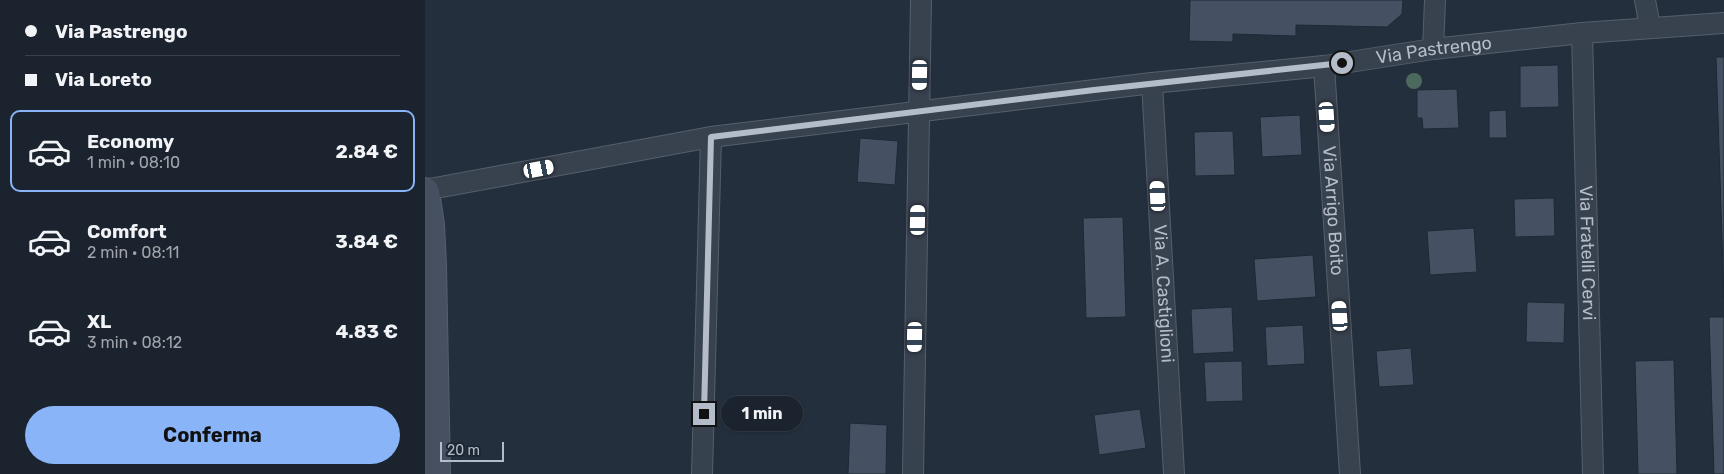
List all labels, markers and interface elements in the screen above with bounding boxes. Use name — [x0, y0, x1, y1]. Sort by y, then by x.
text: Via Pastrengo — [55, 20, 188, 43]
street label: Via Pastrengo — [1374, 32, 1493, 69]
route start — [1331, 52, 1353, 74]
car — [912, 60, 927, 90]
text: Via Loreto — [55, 68, 152, 91]
car — [1318, 102, 1335, 132]
icon: car — [27, 129, 72, 174]
text: Economy — [87, 130, 174, 153]
text: 2.84 € — [336, 140, 398, 163]
street label: Via Arrigo Boito — [1318, 145, 1348, 276]
text: 1 min · 08:10 — [87, 153, 180, 172]
car — [522, 159, 555, 179]
car — [1149, 181, 1166, 211]
street label: Via Fratelli Cervi — [1575, 185, 1600, 321]
car — [910, 205, 925, 235]
icon: car — [27, 219, 72, 264]
text: Comfort — [87, 220, 167, 243]
street label: Via A. Castiglioni — [1149, 224, 1179, 363]
text: 3.84 € — [335, 230, 398, 253]
text: 2 min · 08:11 — [87, 243, 179, 262]
car — [1331, 301, 1348, 331]
icon: car — [27, 309, 72, 354]
text: XL — [87, 310, 111, 333]
text: 4.83 € — [336, 320, 398, 343]
car — [907, 322, 922, 352]
text: 3 min · 08:12 — [87, 333, 182, 352]
callout: 1 min — [721, 396, 804, 432]
route end — [693, 403, 715, 425]
text: 1 min — [742, 404, 782, 423]
button: Conferma — [25, 406, 400, 464]
scale bar — [440, 439, 504, 462]
text: 20 m — [447, 442, 480, 459]

